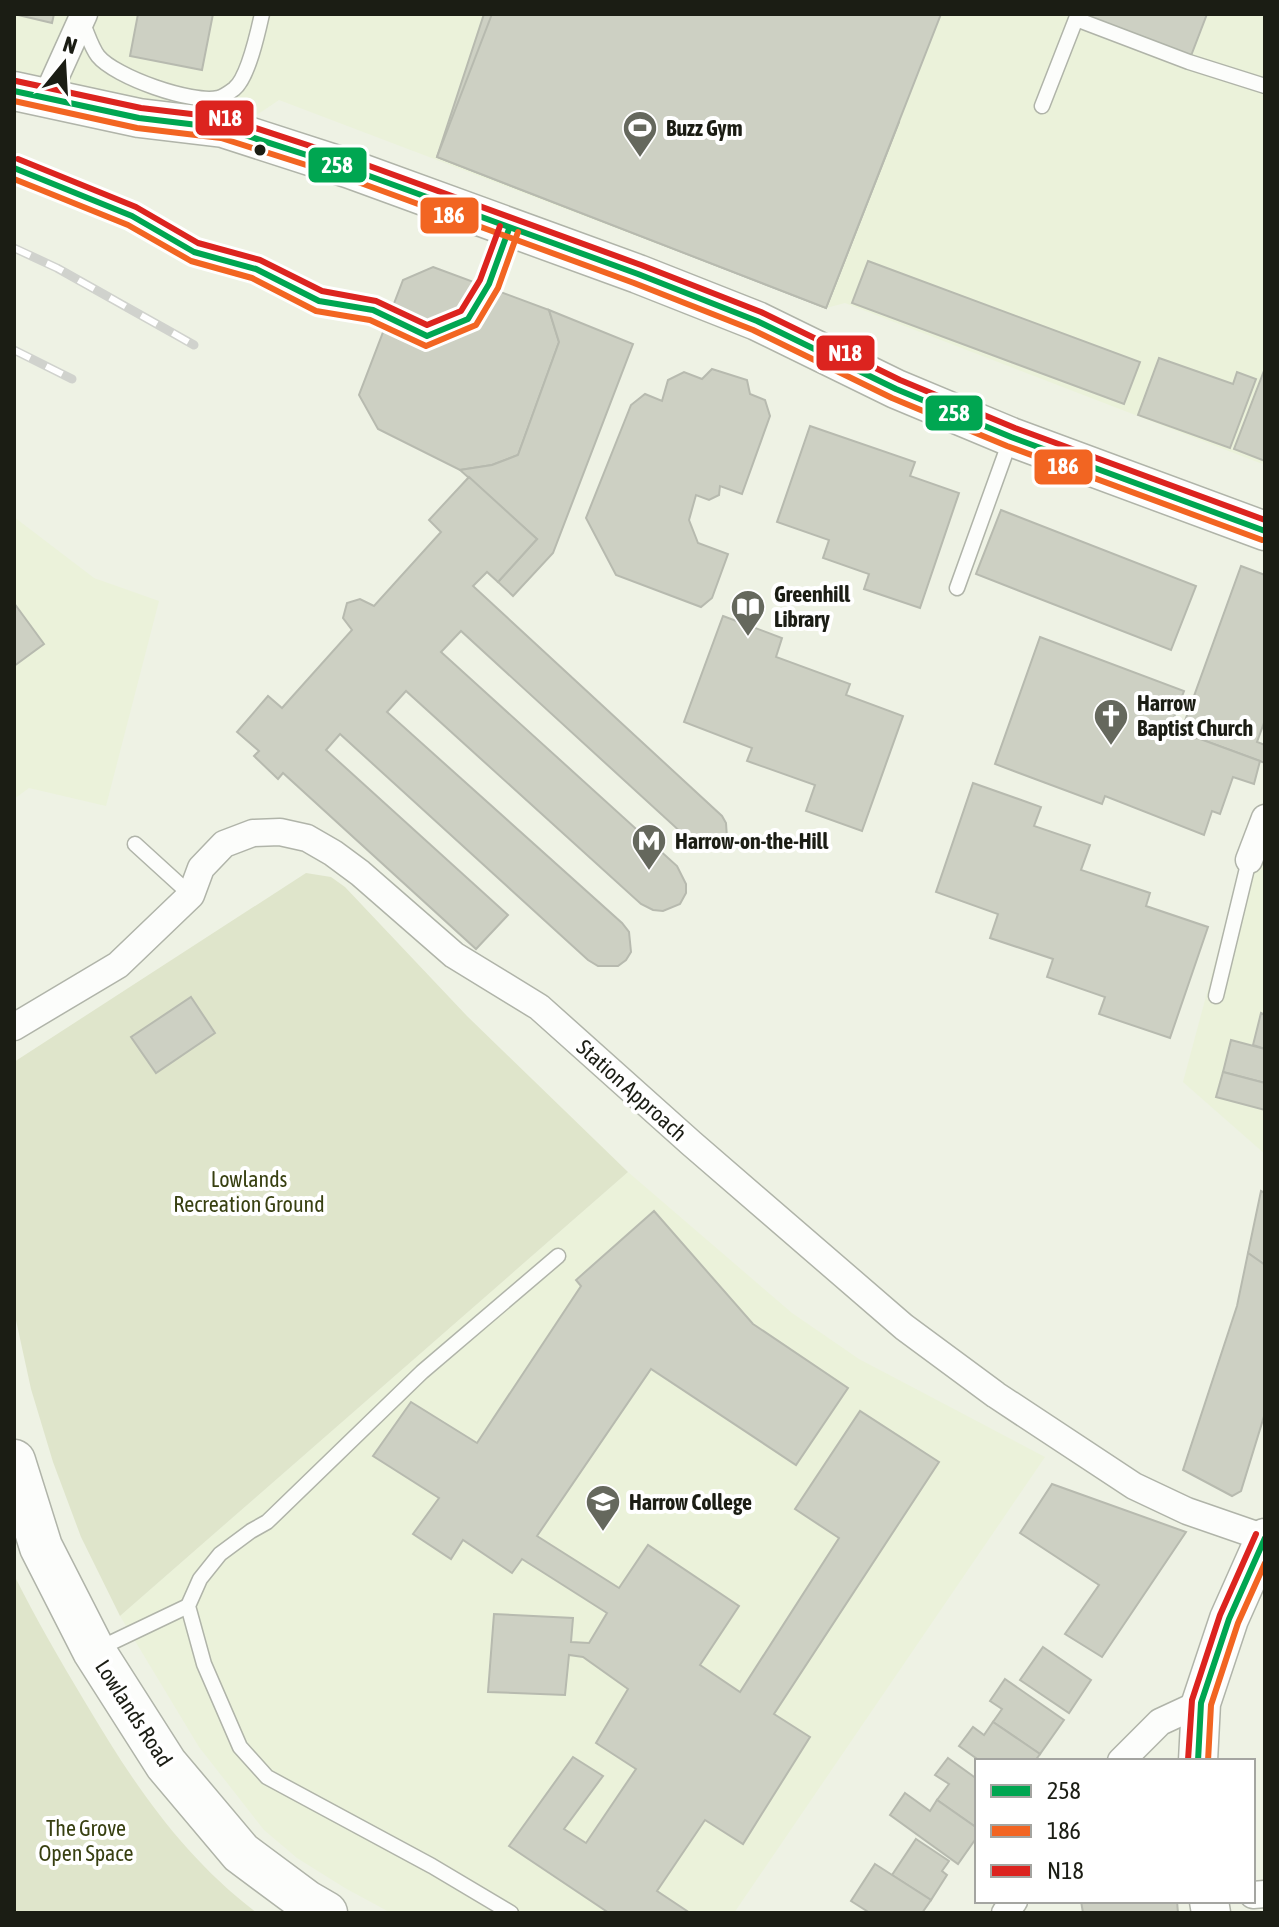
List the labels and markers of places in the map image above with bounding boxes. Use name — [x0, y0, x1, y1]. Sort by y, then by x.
sports icon: Buzz Gym — [621, 109, 659, 159]
place label: Buzz Gym — [666, 115, 742, 141]
unlabelled marker — [252, 142, 268, 158]
place label: Greenhill Library — [774, 581, 851, 632]
library icon: Greenhill Library — [729, 588, 767, 638]
place label: Harrow Baptist Church — [1137, 690, 1253, 741]
church icon: Harrow Baptist Church — [1092, 697, 1130, 747]
metro station icon: Harrow-on-the-Hill — [630, 822, 668, 872]
place label: Harrow-on-the-Hill — [675, 828, 829, 854]
school or university icon: Harrow College — [584, 1483, 622, 1533]
place label: Harrow College — [629, 1489, 752, 1515]

